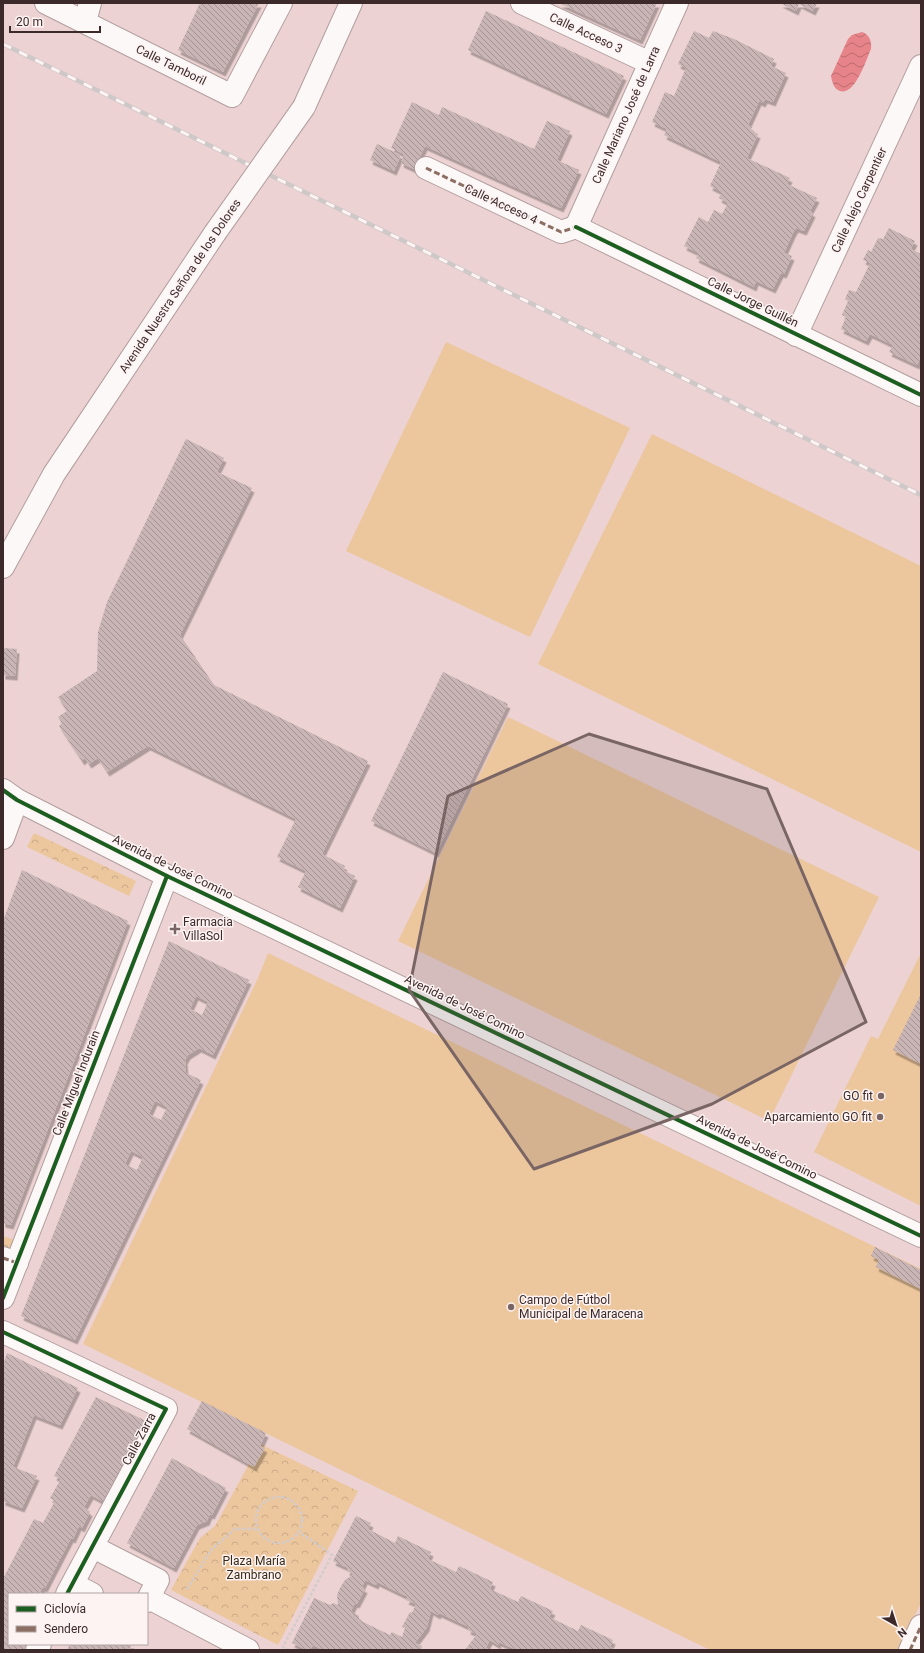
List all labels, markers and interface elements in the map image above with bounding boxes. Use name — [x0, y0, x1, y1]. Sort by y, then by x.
scale bar — [10, 8, 100, 34]
street label: Calle Acceso 3 — [547, 10, 625, 56]
text: 20 m — [16, 15, 43, 29]
street label: Calle Tamboril — [134, 42, 208, 88]
street label: Calle Mariano José de Larra — [589, 44, 663, 186]
street label: Calle Alejo Carpentier — [828, 145, 890, 255]
street label: Calle Acceso 4 — [462, 181, 540, 227]
street label: Avenida Nuestra Señora de los Dolores — [116, 196, 244, 376]
street label: Calle Jorge Guillén — [705, 274, 801, 330]
street label: Avenida de José Comino — [111, 832, 236, 902]
place label: Farmacia VillaSol — [183, 915, 233, 943]
marker: Farmacia VillaSol — [170, 924, 180, 934]
street label: Avenida de José Comino — [403, 972, 528, 1042]
street label: Calle Miguel Indurain — [49, 1028, 103, 1138]
place label: GO fit — [843, 1089, 873, 1103]
marker: GO fit — [876, 1091, 886, 1101]
place label: Aparcamiento GO fit — [764, 1110, 872, 1124]
street label: Avenida de José Comino — [695, 1112, 820, 1182]
marker: Aparcamiento GO fit — [875, 1112, 885, 1122]
place label: Campo de Fútbol Municipal de Maracena — [519, 1293, 643, 1321]
marker: Campo de Fútbol Municipal de Maracena — [506, 1302, 516, 1312]
street label: Calle Zarra — [119, 1410, 159, 1468]
park label: Plaza María Zambrano — [222, 1554, 286, 1582]
legend — [8, 1593, 148, 1645]
text: Ciclovía — [44, 1602, 86, 1616]
north arrow — [876, 1605, 916, 1645]
text: Sendero — [44, 1622, 88, 1636]
text: N — [895, 1625, 909, 1640]

